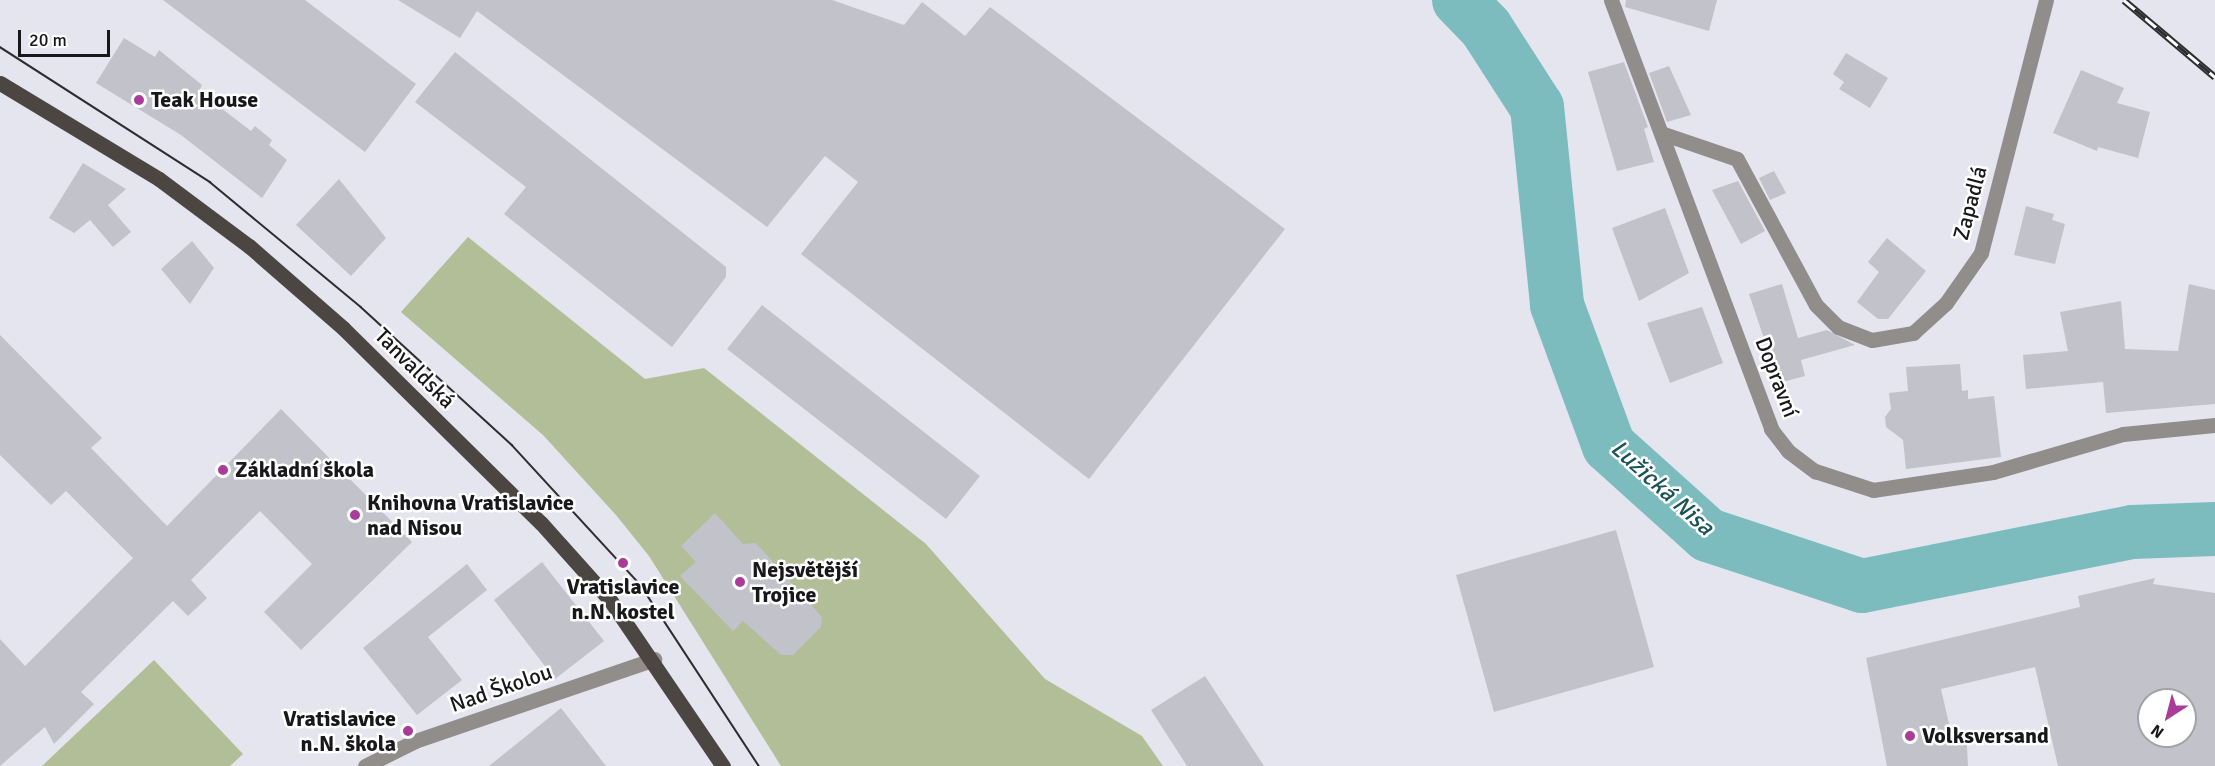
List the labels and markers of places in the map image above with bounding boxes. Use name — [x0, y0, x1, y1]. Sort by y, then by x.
place label: Teak House — [151, 87, 258, 113]
marker: Teak House — [132, 93, 146, 107]
place label: Základní škola — [235, 457, 374, 483]
marker: Základní škola — [216, 463, 230, 477]
place label: Knihovna Vratislavice nad Nisou — [367, 489, 574, 540]
marker: Knihovna Vratislavice nad Nisou — [348, 508, 362, 522]
marker: Vratislavice n.N. kostel — [616, 556, 630, 570]
place label: Nejsvětější Trojice — [752, 556, 858, 608]
place label: Vratislavice n.N. kostel — [567, 573, 679, 624]
marker: Nejsvětější Trojice — [733, 575, 747, 589]
place label: Vratislavice n.N. škola — [283, 705, 396, 756]
place label: Volksversand — [1922, 723, 2049, 749]
marker: Vratislavice n.N. škola — [401, 724, 415, 738]
marker: Volksversand — [1903, 729, 1917, 743]

